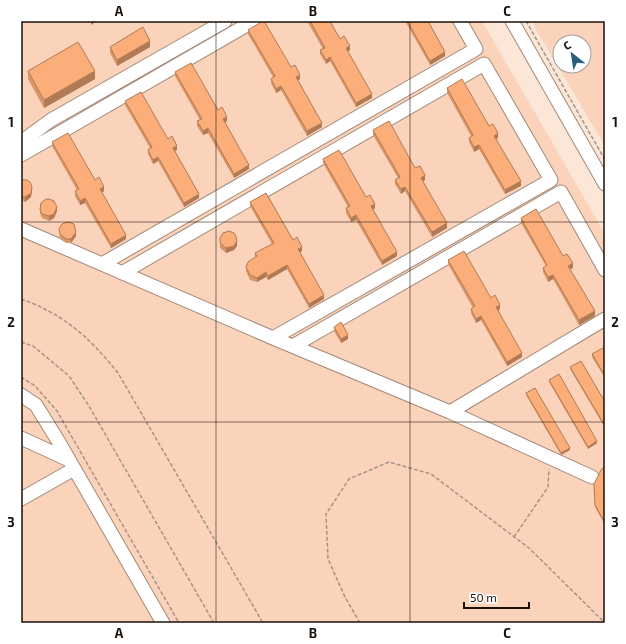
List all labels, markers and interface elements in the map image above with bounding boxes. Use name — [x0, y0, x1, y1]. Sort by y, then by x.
text: A — [115, 3, 124, 19]
text: B — [309, 3, 317, 19]
text: C — [503, 3, 511, 19]
north arrow — [552, 34, 592, 74]
text: С — [561, 37, 573, 52]
text: 1 — [8, 114, 14, 130]
text: 1 — [612, 114, 618, 130]
text: 2 — [7, 314, 15, 330]
text: 2 — [611, 314, 619, 330]
text: 3 — [7, 514, 15, 530]
text: 3 — [611, 514, 619, 530]
scale bar — [464, 584, 529, 610]
text: 50 m — [470, 590, 497, 604]
text: A — [115, 625, 124, 641]
text: B — [309, 625, 317, 641]
text: C — [503, 625, 511, 641]

